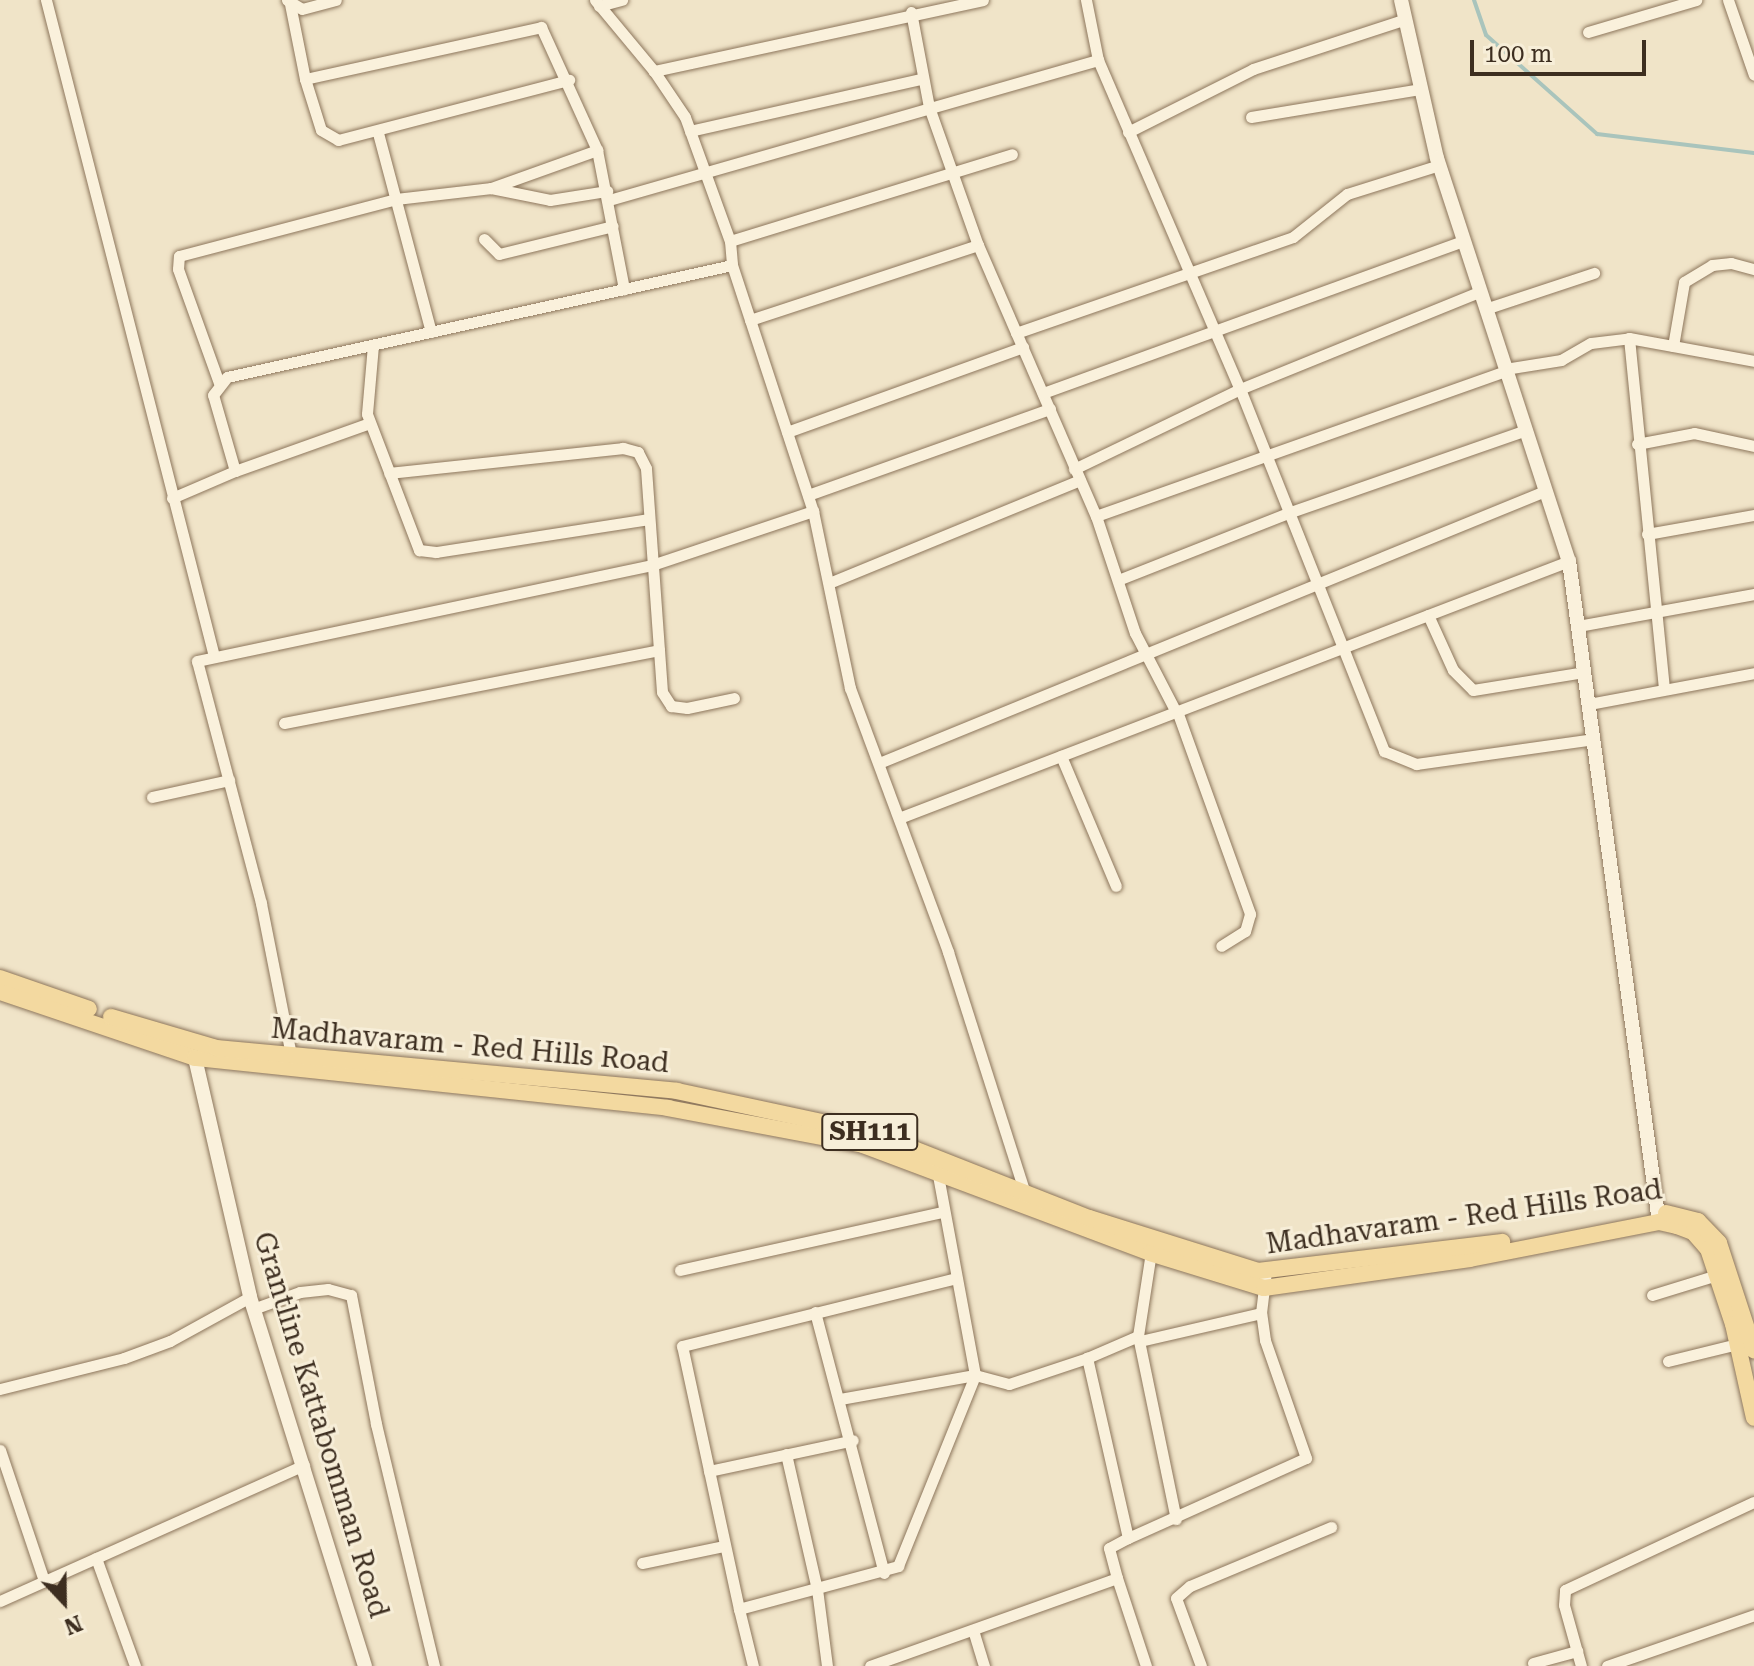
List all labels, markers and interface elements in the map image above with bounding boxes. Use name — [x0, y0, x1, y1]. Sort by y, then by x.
scale bar — [1474, 24, 1650, 74]
text: 100 m — [1484, 40, 1552, 68]
street label: Madhavaram - Red Hills Road — [270, 1012, 670, 1080]
road number: SH111 — [820, 1110, 920, 1154]
street label: Madhavaram - Red Hills Road — [1264, 1173, 1664, 1261]
street label: Grantline Kattabomman Road — [246, 1228, 396, 1622]
north arrow — [24, 1562, 104, 1642]
text: N — [61, 1610, 86, 1639]

